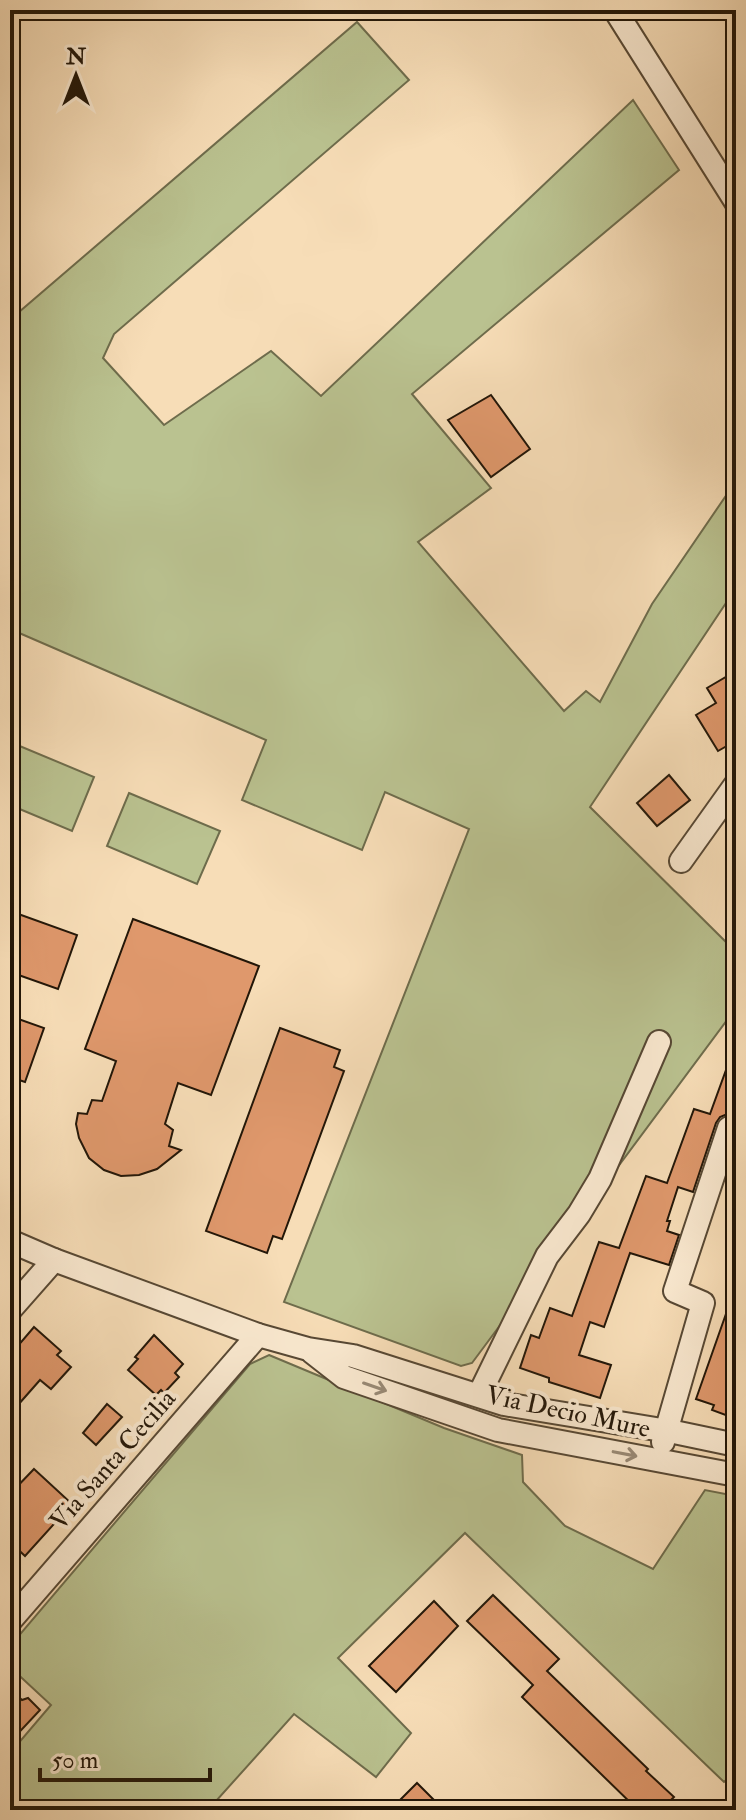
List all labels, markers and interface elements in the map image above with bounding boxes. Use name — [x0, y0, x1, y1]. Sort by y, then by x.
north arrow — [36, 36, 116, 116]
text: N — [65, 43, 86, 71]
street label: Via Decio Mure — [483, 1379, 653, 1445]
one-way arrow — [362, 1381, 387, 1396]
street label: Via Santa Cecilia — [43, 1383, 183, 1537]
one-way arrow — [612, 1447, 637, 1462]
scale bar — [40, 1732, 210, 1782]
text: 50 m — [52, 1745, 99, 1776]

